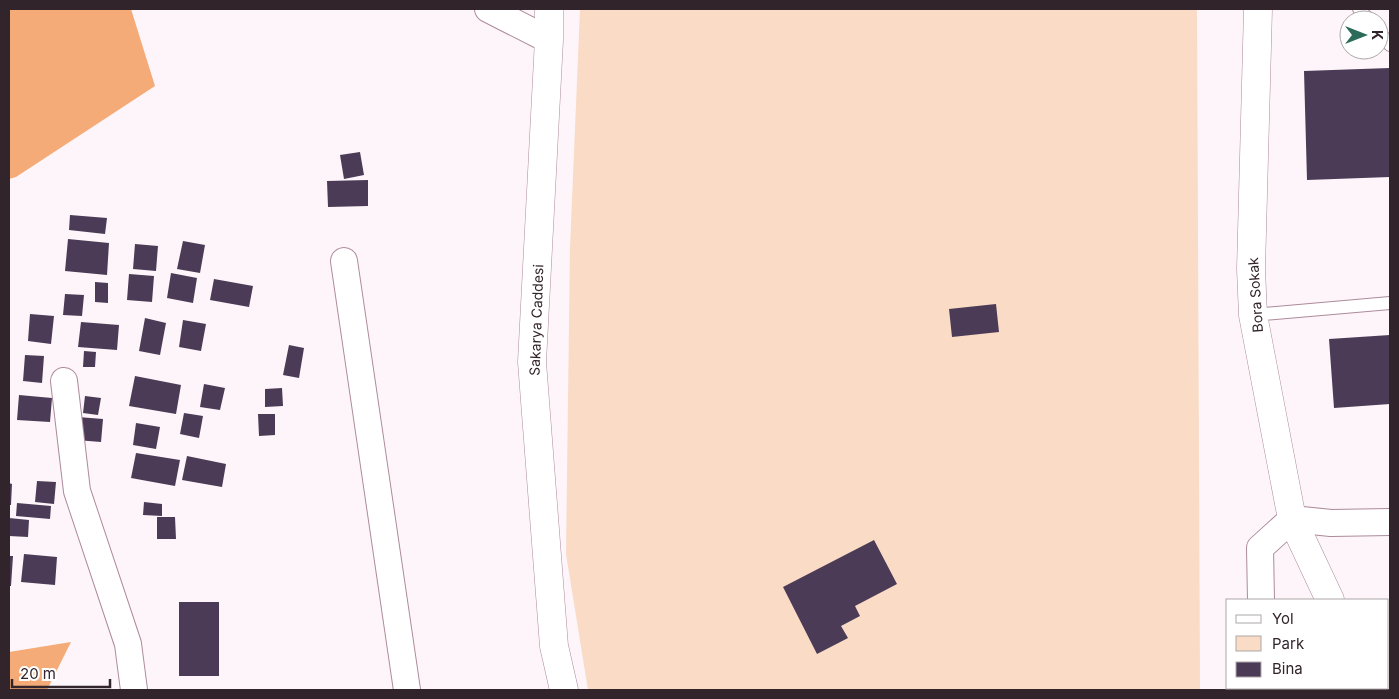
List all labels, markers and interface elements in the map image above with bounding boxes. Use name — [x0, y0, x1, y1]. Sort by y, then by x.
north arrow — [1339, 10, 1389, 60]
text: K — [1369, 30, 1386, 40]
street label: Bora Sokak — [1244, 257, 1266, 333]
street label: Sakarya Caddesi — [526, 264, 546, 376]
legend — [1226, 599, 1389, 689]
text: Yol — [1272, 609, 1294, 628]
text: Park — [1272, 634, 1305, 653]
scale bar — [12, 656, 110, 688]
text: Bina — [1272, 659, 1303, 678]
text: 20 m — [20, 664, 56, 683]

